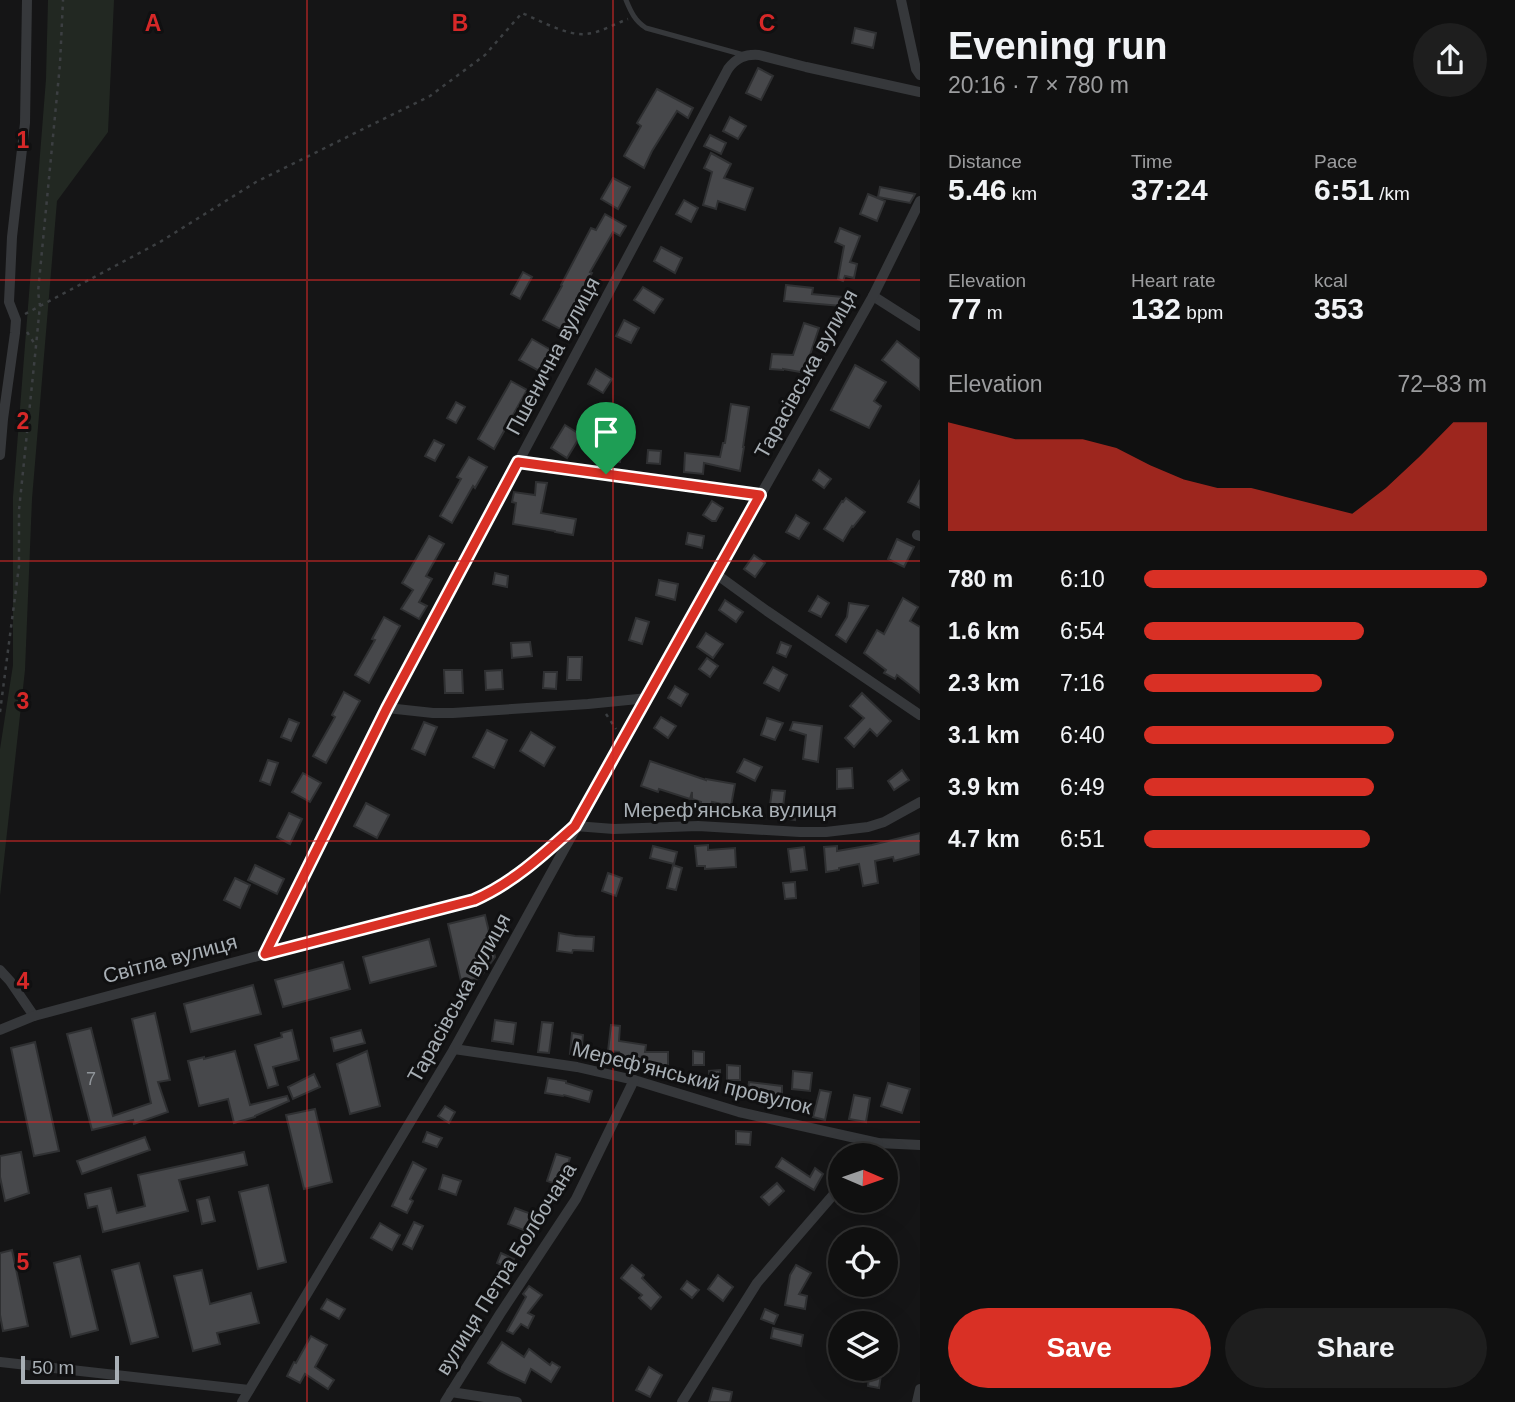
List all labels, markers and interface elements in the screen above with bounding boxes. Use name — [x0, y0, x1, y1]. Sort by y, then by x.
text: A — [145, 10, 161, 36]
text: B — [452, 10, 468, 36]
text: C — [759, 10, 775, 36]
button: share — [1413, 23, 1487, 97]
text: Evening run — [948, 25, 1168, 67]
text: 20:16 · 7 × 780 m — [948, 72, 1129, 98]
text: 1 — [17, 127, 30, 153]
text: Distance — [948, 151, 1022, 172]
text: Time — [1131, 151, 1173, 172]
text: Pace — [1314, 151, 1357, 172]
text: 5.46 — [948, 173, 1006, 206]
text: 37:24 — [1131, 173, 1208, 206]
text: 6:51 — [1314, 173, 1374, 206]
text: km — [1006, 183, 1037, 204]
text: /km — [1374, 183, 1410, 204]
text: Elevation — [948, 270, 1026, 291]
text: Heart rate — [1131, 270, 1215, 291]
text: kcal — [1314, 270, 1348, 291]
street label: Пшенична вулиця — [501, 273, 604, 438]
street label: Тарасівська вулиця — [750, 285, 862, 462]
text: 77 — [948, 292, 981, 325]
text: 132 — [1131, 292, 1181, 325]
text: 353 — [1314, 292, 1364, 325]
text: m — [981, 302, 1002, 323]
text: bpm — [1181, 302, 1223, 323]
text: Elevation — [948, 371, 1043, 397]
text: 72–83 m — [1397, 371, 1487, 397]
pin — [576, 402, 636, 474]
text: 2 — [17, 408, 29, 434]
icon: arrive — [587, 413, 625, 451]
text: 780 m — [948, 566, 1013, 592]
text: 6:10 — [1060, 566, 1105, 592]
text: 1.6 km — [948, 618, 1020, 644]
text: 6:54 — [1060, 618, 1105, 644]
text: 2.3 km — [948, 670, 1020, 696]
text: 7:16 — [1060, 670, 1105, 696]
text: 3 — [17, 688, 29, 714]
text: 3.1 km — [948, 722, 1020, 748]
text: 6:40 — [1060, 722, 1105, 748]
text: 3.9 km — [948, 774, 1020, 800]
text: 6:49 — [1060, 774, 1105, 800]
street label: Мереф'янська вулиця — [623, 798, 837, 821]
text: 4.7 km — [948, 826, 1020, 852]
text: 6:51 — [1060, 826, 1105, 852]
street label: Тарасівська вулиця — [403, 909, 515, 1086]
street label: Світла вулиця — [100, 930, 240, 987]
text: 4 — [17, 968, 30, 994]
street label: Мереф'янський провулок — [570, 1037, 815, 1119]
house number: 7 — [86, 1069, 96, 1089]
north arrow — [828, 1143, 898, 1213]
map controls — [828, 1143, 898, 1381]
street label: вулиця Петра Болбочана — [431, 1158, 580, 1379]
button: locate — [828, 1227, 898, 1297]
text: 5 — [17, 1249, 30, 1275]
button: Save — [948, 1308, 1211, 1388]
button: Share — [1225, 1308, 1487, 1388]
button: layers — [828, 1311, 898, 1381]
scale bar — [21, 1353, 119, 1385]
text: 50 m — [32, 1357, 74, 1378]

